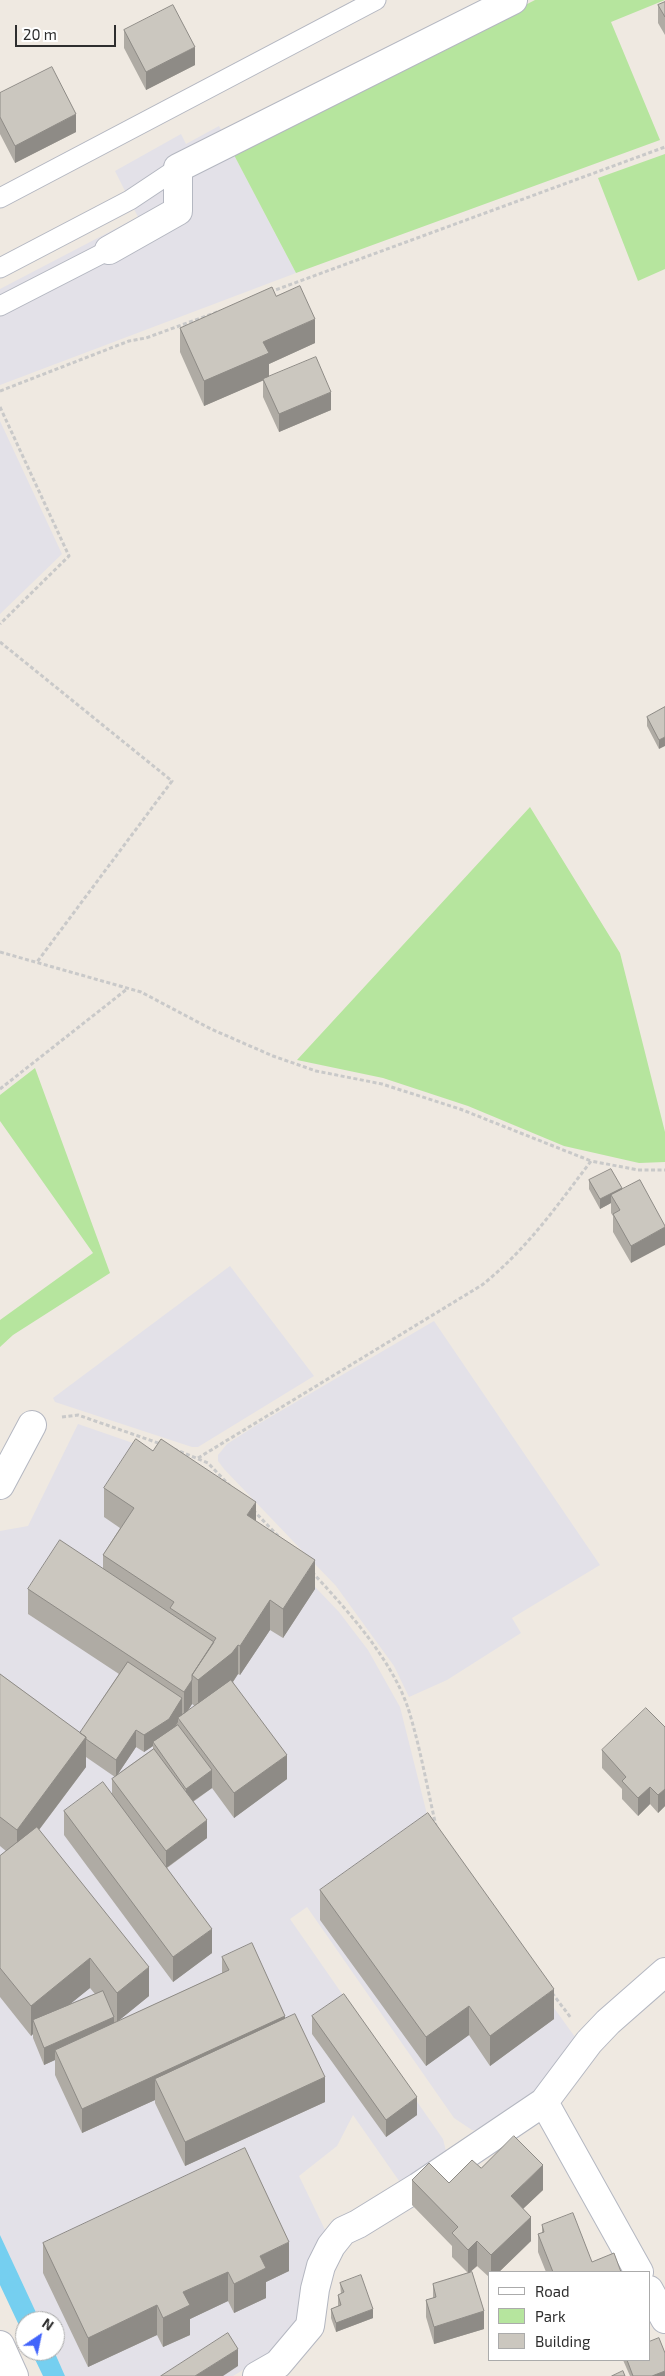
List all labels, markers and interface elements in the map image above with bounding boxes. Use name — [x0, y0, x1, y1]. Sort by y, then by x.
scale bar — [18, 15, 119, 47]
text: 20 m — [23, 25, 57, 43]
legend — [488, 2271, 650, 2361]
text: Road — [535, 2282, 570, 2300]
text: Park — [535, 2307, 566, 2325]
north arrow — [15, 2311, 65, 2361]
text: N — [39, 2314, 57, 2334]
text: Building — [535, 2332, 590, 2350]

